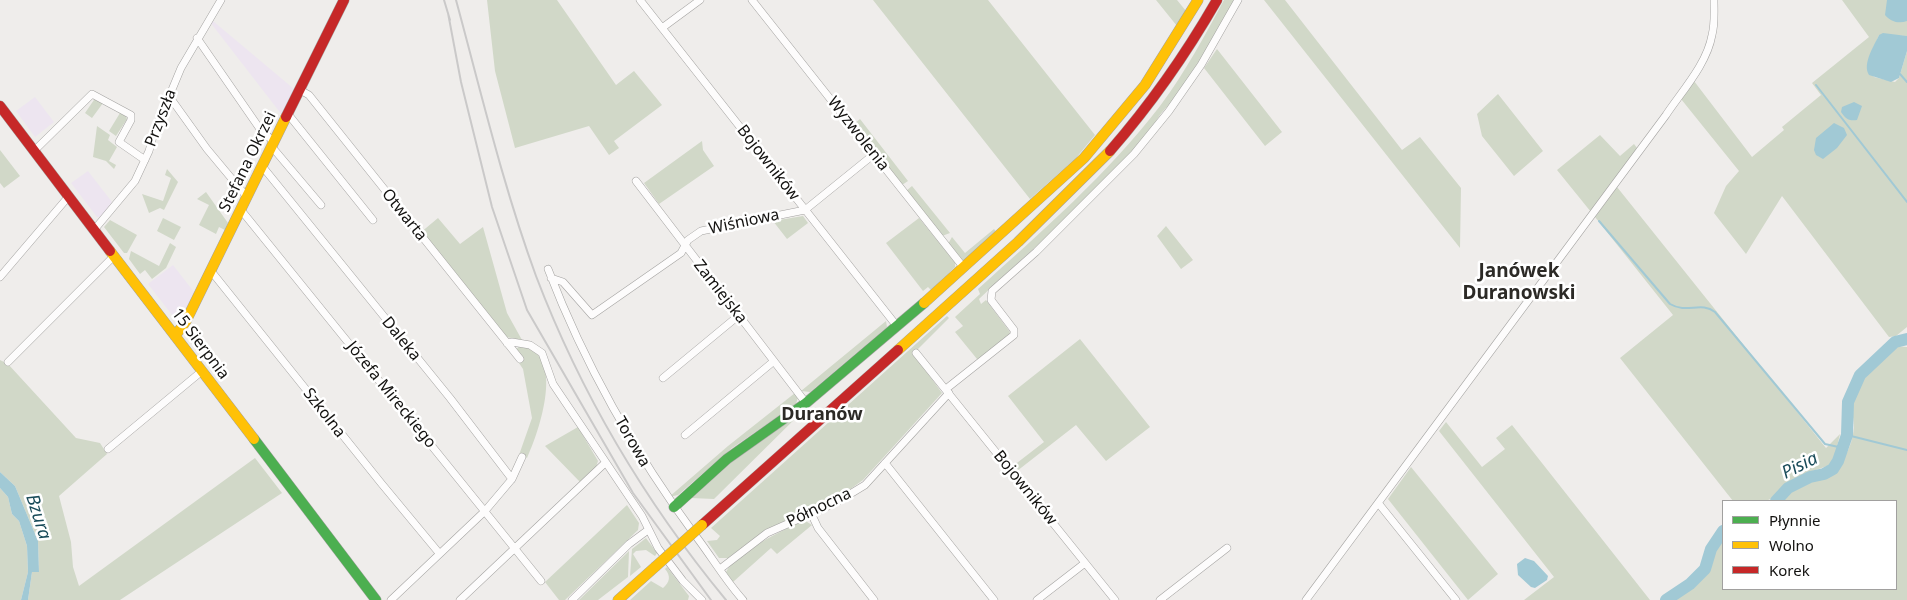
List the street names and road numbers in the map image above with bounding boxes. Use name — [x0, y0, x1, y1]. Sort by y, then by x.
street label: Przyszła — [141, 86, 181, 150]
street label: Wyzwolenia — [823, 93, 893, 175]
street label: Stefana Okrzei — [215, 109, 281, 215]
street label: Bojowników — [733, 121, 803, 205]
street label: Otwarta — [377, 185, 431, 245]
street label: Wiśniowa — [707, 205, 781, 239]
street label: Zamiejska — [689, 256, 751, 328]
street label: 15 Sierpnia — [167, 305, 233, 383]
street label: Daleka — [377, 313, 425, 365]
street label: Józefa Mireckiego — [342, 338, 440, 452]
street label: Szkolna — [299, 384, 349, 442]
street label: Torowa — [610, 414, 654, 470]
street label: Bojowników — [989, 447, 1061, 529]
street label: Północna — [784, 484, 854, 532]

